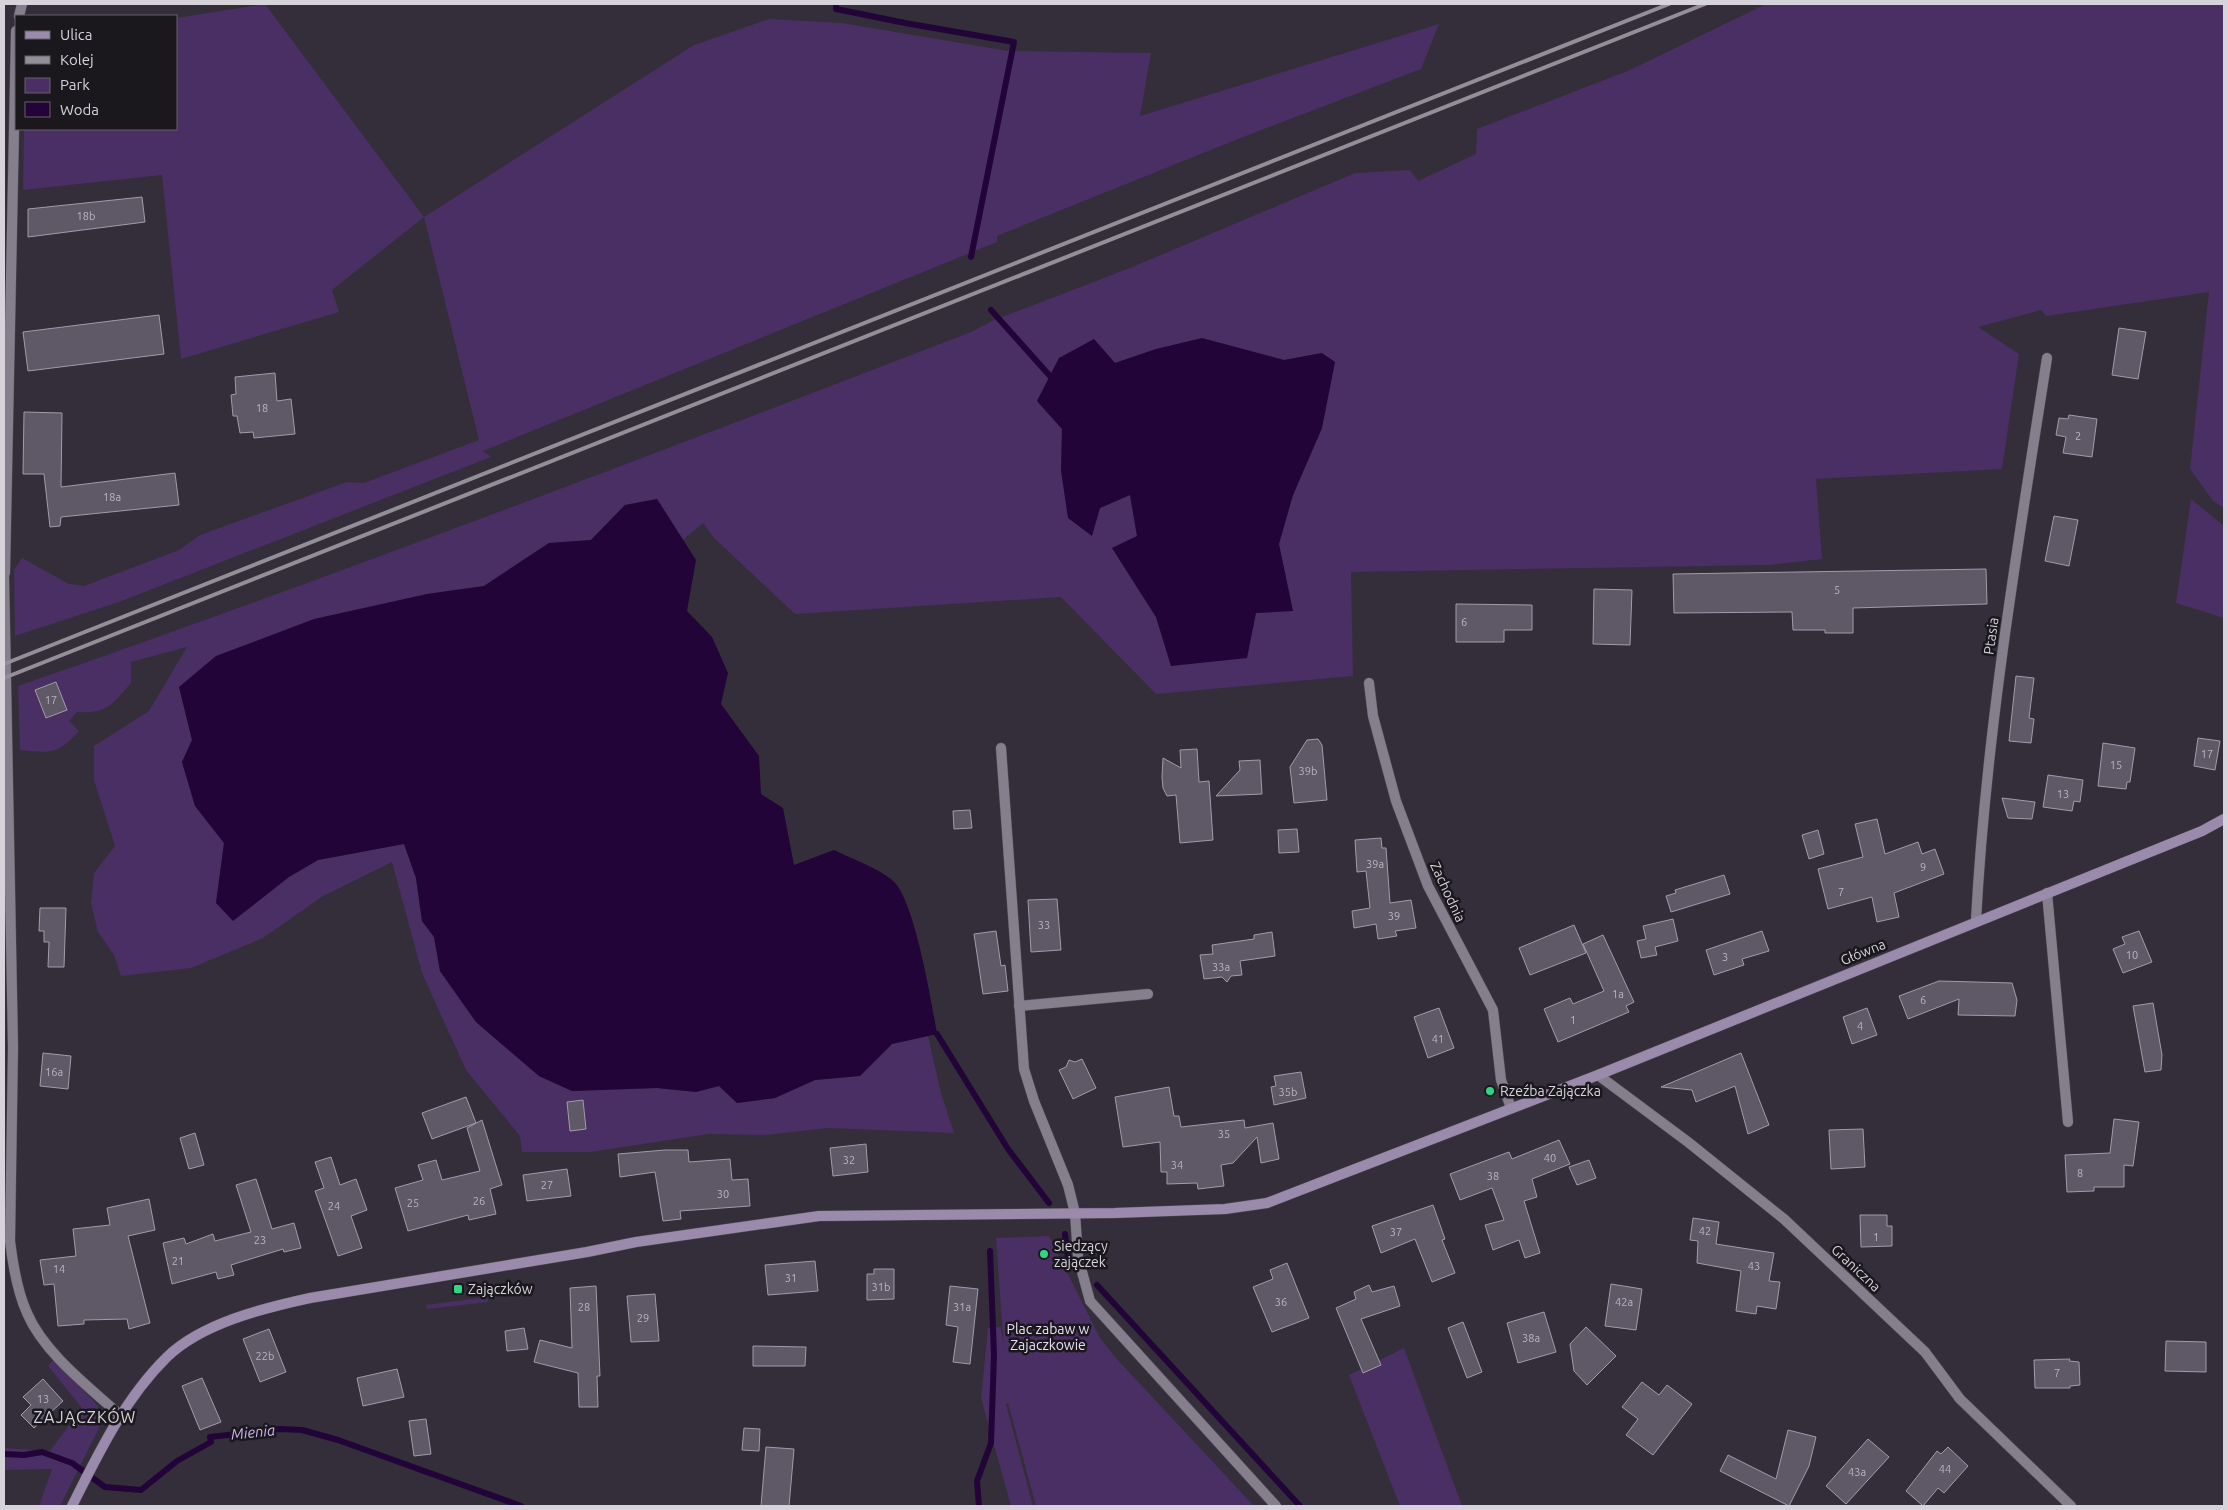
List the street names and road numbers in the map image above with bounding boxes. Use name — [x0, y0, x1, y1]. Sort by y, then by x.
street label: Ptasia — [1980, 616, 2002, 656]
street label: Zachodnia — [1427, 859, 1469, 925]
street label: Główna — [1838, 936, 1888, 968]
street label: Graniczna — [1828, 1241, 1884, 1295]

